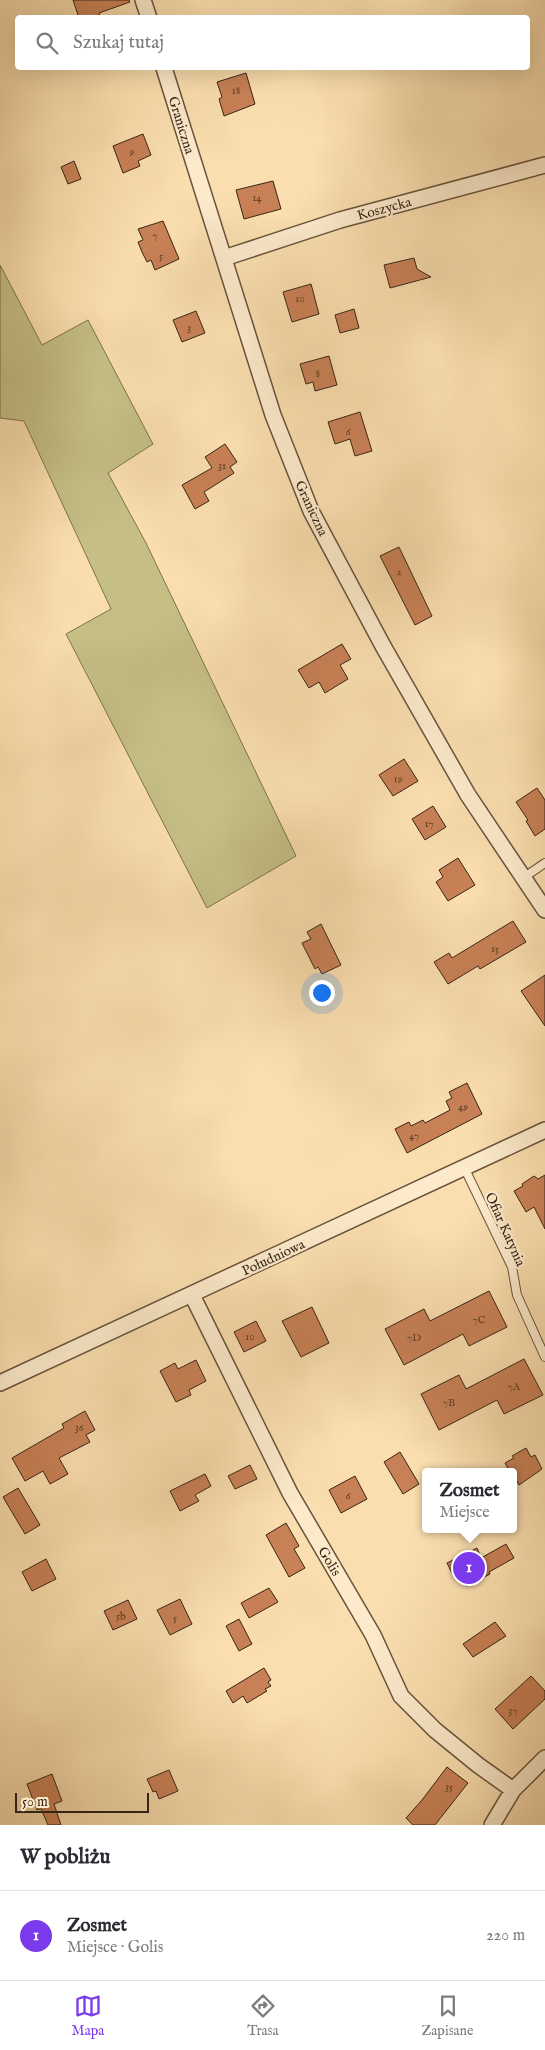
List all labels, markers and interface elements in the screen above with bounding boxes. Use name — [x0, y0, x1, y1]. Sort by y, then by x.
search box — [15, 15, 530, 70]
icon: search — [33, 29, 61, 57]
text: Szukaj tutaj — [73, 31, 164, 55]
house number: 18 — [232, 84, 240, 98]
street label: Graniczna — [164, 94, 199, 157]
house number: 9 — [129, 145, 135, 159]
house number: 14 — [252, 191, 262, 205]
street label: Koszycka — [355, 193, 414, 225]
house number: 7 — [152, 229, 158, 243]
house number: 5 — [159, 249, 163, 263]
house number: 10 — [295, 292, 305, 306]
house number: 3 — [187, 321, 191, 335]
house number: 8 — [316, 367, 320, 381]
house number: 6 — [346, 425, 351, 439]
house number: 31 — [218, 459, 226, 473]
street label: Graniczna — [290, 478, 332, 540]
house number: 2 — [396, 565, 402, 579]
house number: 19 — [394, 772, 403, 786]
house number: 17 — [424, 817, 434, 831]
house number: 15 — [491, 942, 499, 956]
your location — [309, 980, 335, 1006]
house number: 49 — [458, 1100, 468, 1114]
house number: 47 — [409, 1129, 419, 1143]
street label: Ofiar Katynia — [481, 1190, 530, 1270]
street label: Południowa — [239, 1235, 309, 1280]
house number: 7C — [472, 1313, 486, 1327]
house number: 10 — [245, 1330, 255, 1344]
house number: 7D — [407, 1331, 421, 1345]
house number: 7A — [508, 1380, 521, 1394]
house number: 7B — [443, 1396, 455, 1410]
house number: 36 — [75, 1421, 84, 1435]
popup — [422, 1468, 517, 1533]
text: Zosmet — [439, 1479, 500, 1503]
house number: 6 — [346, 1489, 351, 1503]
text: Miejsce — [439, 1503, 490, 1523]
street label: Golis — [313, 1544, 345, 1580]
pin: 1 — [453, 1549, 485, 1587]
house number: 5b — [116, 1609, 126, 1623]
house number: 5 — [173, 1611, 177, 1625]
house number: 37 — [508, 1704, 518, 1718]
house number: 35 — [445, 1780, 453, 1794]
scale bar — [15, 1790, 149, 1813]
text: 50 m — [22, 1793, 48, 1811]
text: W pobliżu — [20, 1844, 110, 1871]
text: Zosmet — [67, 1914, 127, 1938]
text: 1 — [33, 1926, 39, 1946]
text: 220 m — [486, 1926, 525, 1946]
text: Miejsce · Golis — [67, 1938, 163, 1958]
tab: Mapa — [71, 1992, 104, 2040]
tab: Trasa — [247, 1992, 279, 2040]
tab: Zapisane — [422, 1992, 474, 2040]

